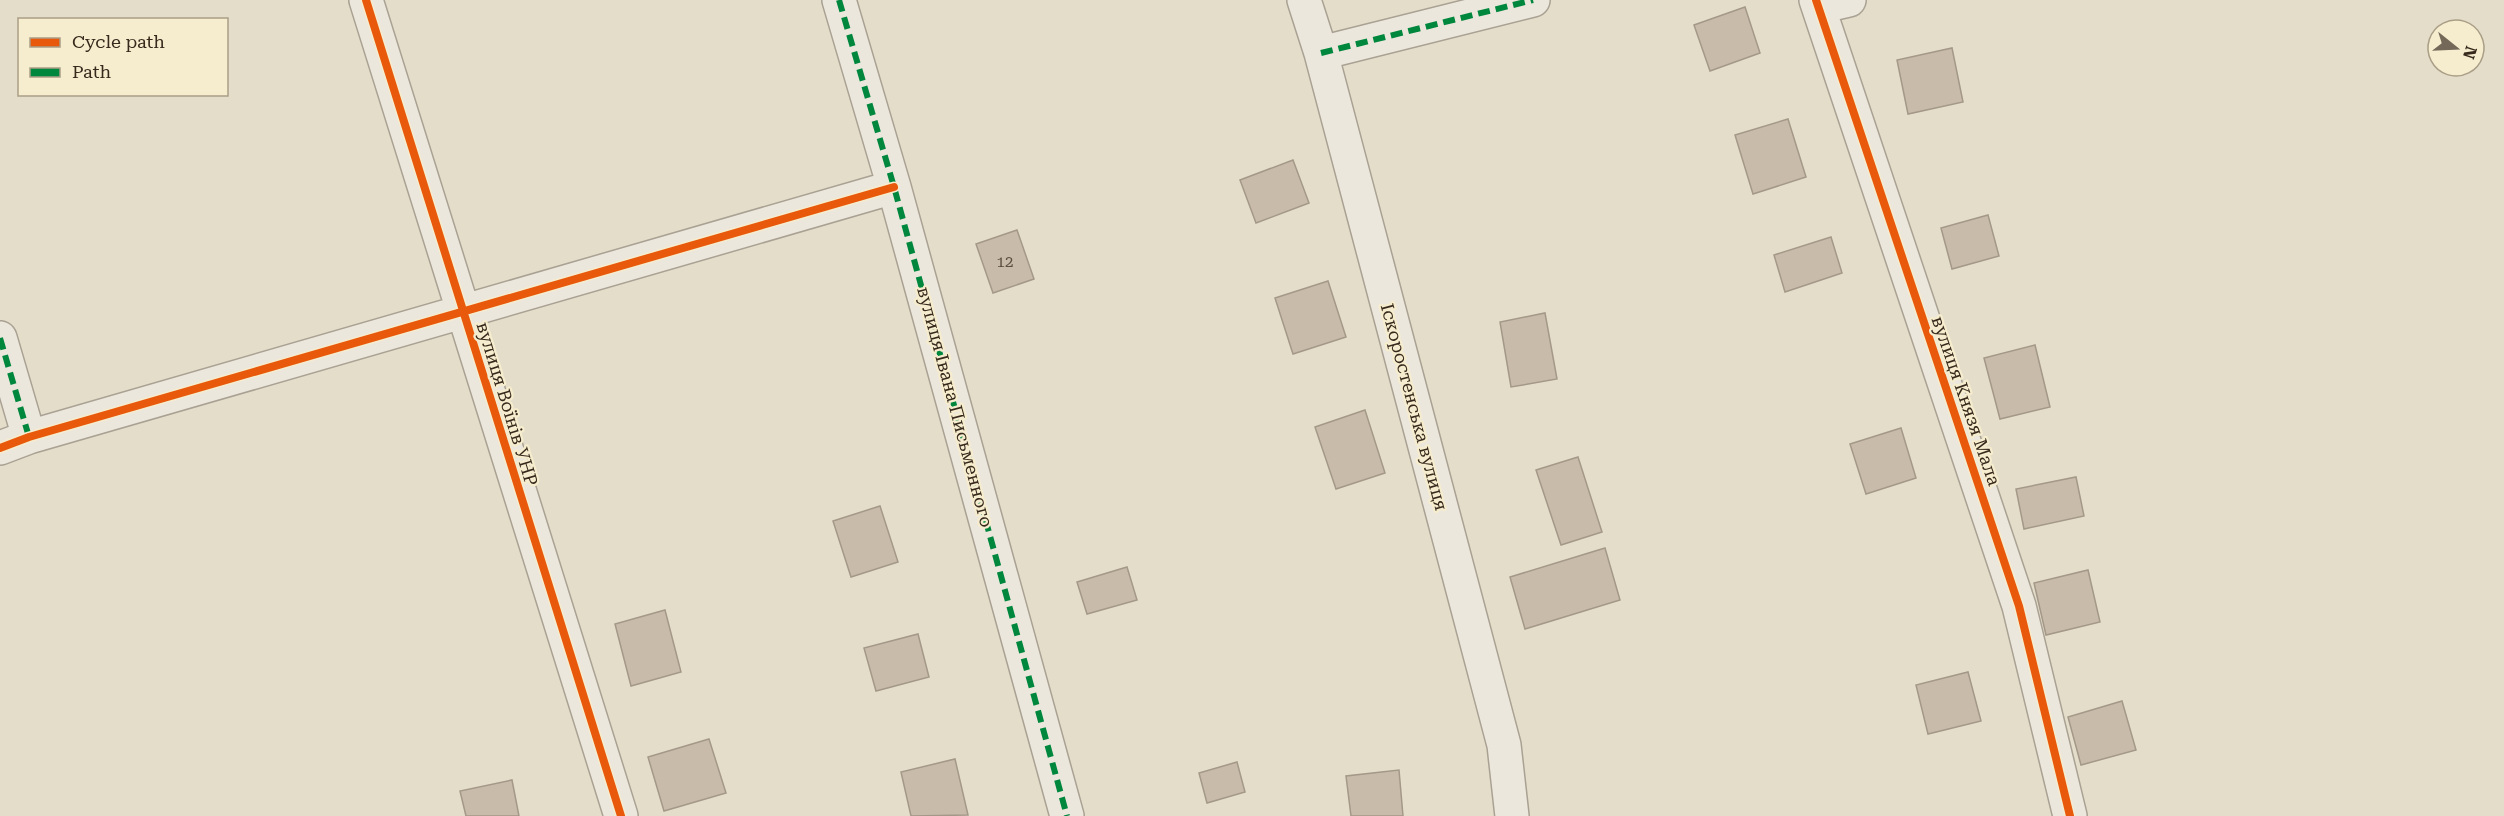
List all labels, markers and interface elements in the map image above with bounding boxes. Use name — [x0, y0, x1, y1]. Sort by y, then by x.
legend — [18, 18, 228, 96]
north arrow — [2426, 18, 2486, 78]
text: Cycle path — [72, 31, 165, 52]
text: N — [2459, 44, 2481, 61]
text: Path — [72, 61, 111, 82]
house number: 12 — [997, 253, 1013, 271]
street label: вулиця Івана Письменного — [913, 284, 998, 530]
street label: Іскоростенська вулиця — [1377, 301, 1452, 513]
street label: вулиця Князя Мала — [1928, 313, 2005, 489]
street label: вулиця Воїнів УНР — [473, 319, 542, 488]

